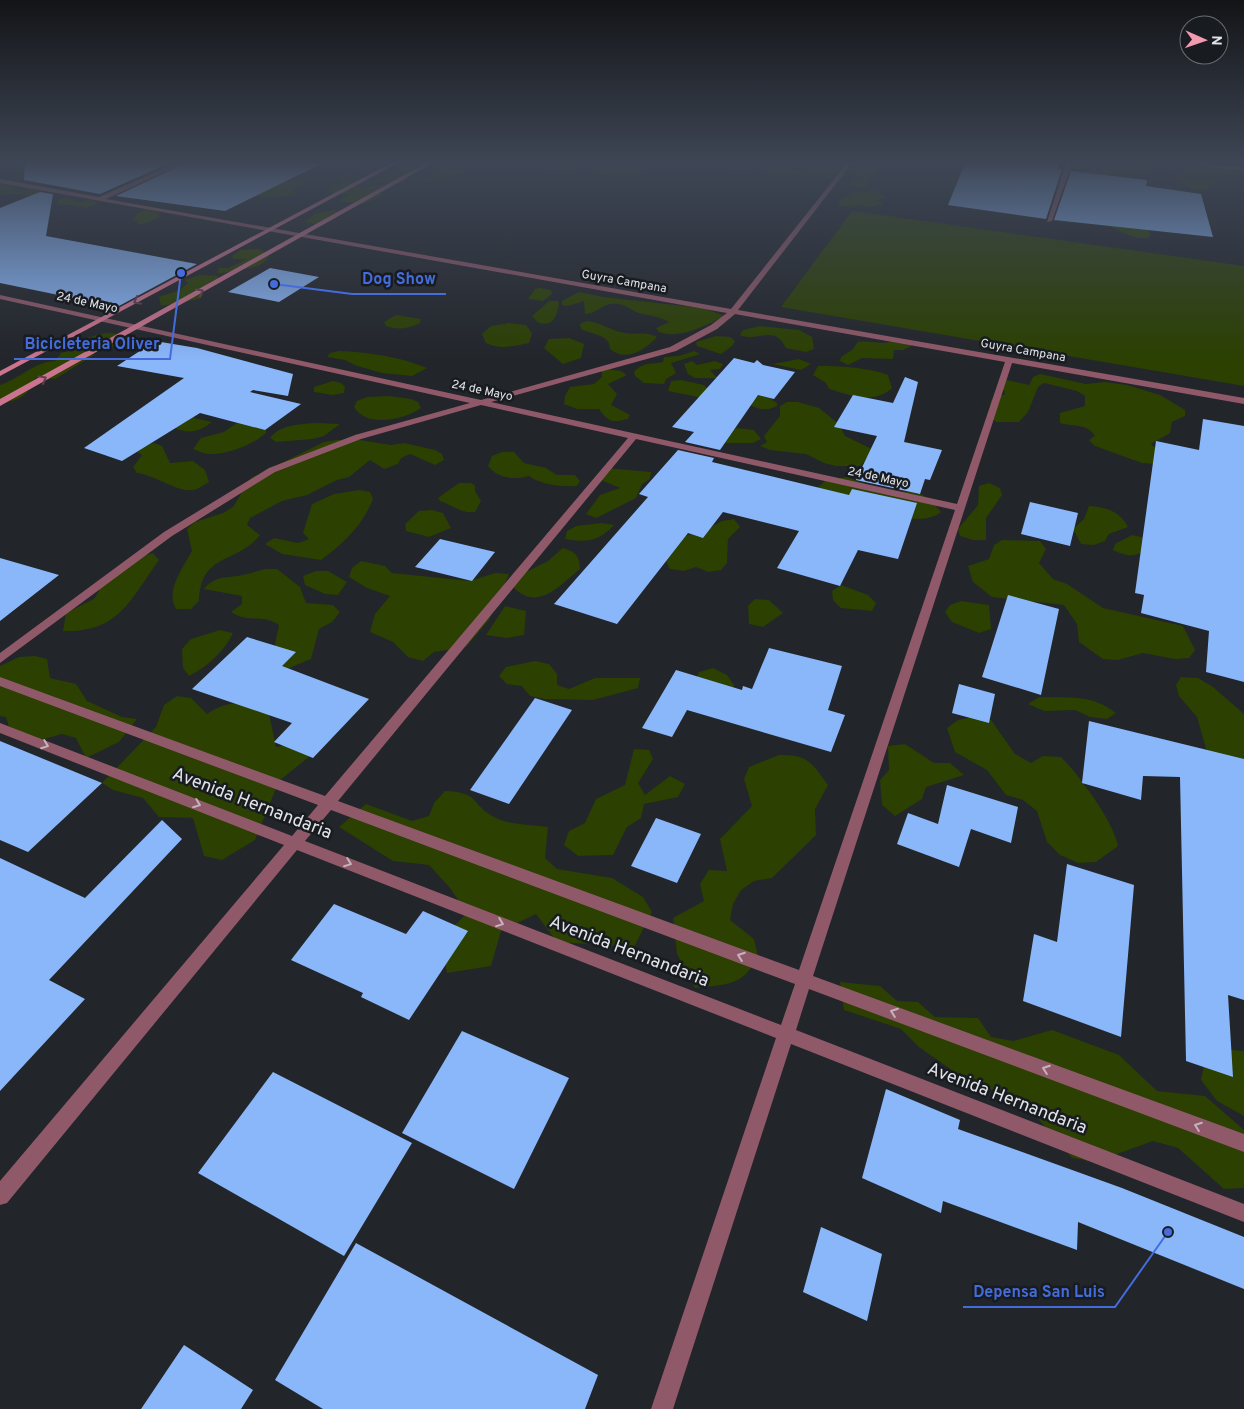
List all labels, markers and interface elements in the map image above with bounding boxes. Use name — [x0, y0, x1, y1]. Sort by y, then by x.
north arrow — [1179, 15, 1229, 65]
text: N — [1207, 35, 1224, 46]
callout: Dog Show — [352, 263, 446, 294]
street label: Guyra Campana — [580, 267, 668, 297]
text: Dog Show — [362, 270, 436, 290]
one-way arrow — [195, 288, 204, 298]
street label: 24 de Mayo — [55, 289, 119, 317]
one-way arrow — [133, 295, 142, 305]
callout: Bicicleteria Oliver — [14, 328, 170, 359]
text: Bicicleteria Oliver — [24, 335, 160, 355]
street label: Guyra Campana — [979, 336, 1067, 366]
one-way arrow — [37, 375, 46, 385]
street label: 24 de Mayo — [450, 377, 514, 405]
street label: 24 de Mayo — [846, 464, 910, 492]
one-way arrow — [41, 739, 49, 749]
street label: Avenida Hernandaria — [169, 763, 335, 845]
one-way arrow — [192, 798, 201, 809]
one-way arrow — [343, 857, 352, 868]
street label: Avenida Hernandaria — [546, 911, 712, 993]
one-way arrow — [495, 917, 503, 927]
one-way arrow — [738, 952, 746, 962]
one-way arrow — [890, 1008, 898, 1018]
street label: Avenida Hernandaria — [924, 1058, 1090, 1140]
one-way arrow — [1042, 1065, 1051, 1075]
one-way arrow — [1195, 1122, 1203, 1132]
callout: Depensa San Luis — [963, 1276, 1115, 1307]
text: Depensa San Luis — [973, 1283, 1105, 1303]

